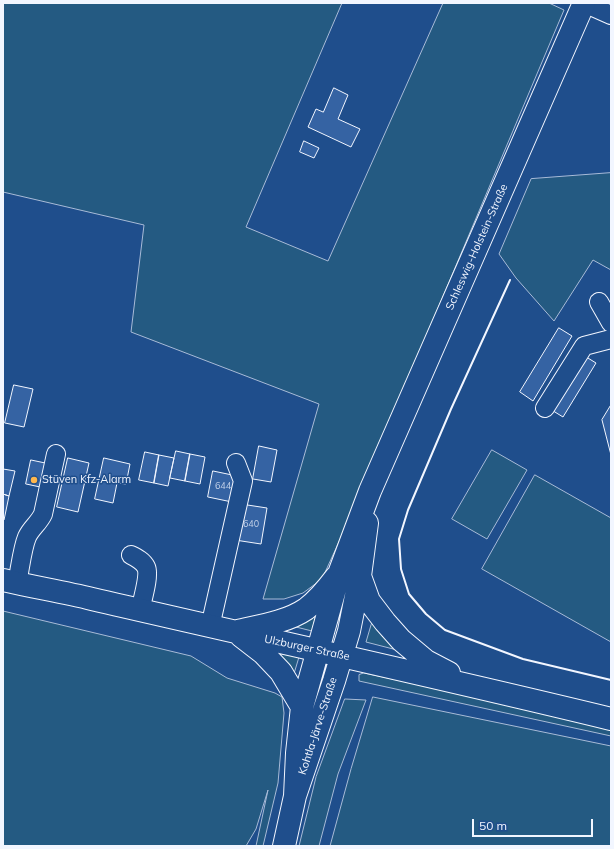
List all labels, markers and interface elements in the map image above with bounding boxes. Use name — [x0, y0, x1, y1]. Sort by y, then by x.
street label: Schleswig-Holstein-Straße — [443, 182, 511, 312]
place label: Stüven Kfz-Alarm — [42, 473, 131, 487]
marker: Stüven Kfz-Alarm — [29, 475, 39, 485]
house number: 644 — [215, 481, 231, 491]
house number: 640 — [243, 519, 259, 529]
street label: Ulzburger Straße — [263, 633, 351, 663]
street label: Kohtla-Järve-Straße — [296, 675, 340, 777]
scale bar — [474, 811, 595, 837]
text: 50 m — [479, 818, 507, 833]

